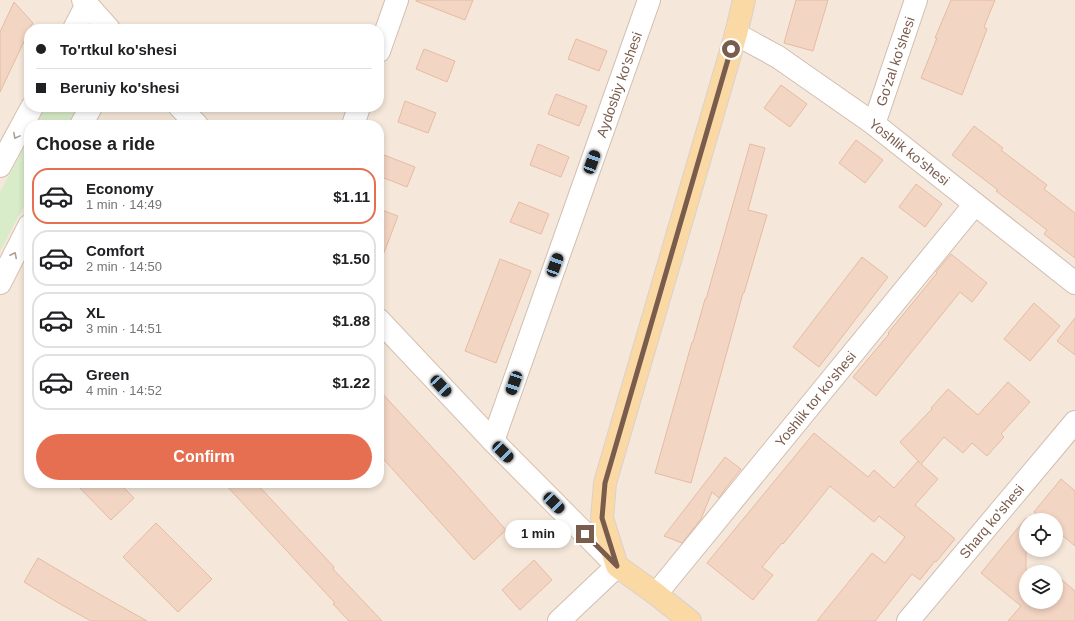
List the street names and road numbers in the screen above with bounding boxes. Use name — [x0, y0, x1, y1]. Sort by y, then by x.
street label: Go'zal ko'shesi — [873, 15, 918, 108]
street label: Aydosbiy ko'shesi — [593, 30, 645, 139]
street label: Yoshlik ko'shesi — [866, 115, 953, 189]
street label: Yoshlik tor ko'shesi — [772, 348, 859, 450]
street label: Sharq ko'shesi — [956, 481, 1027, 562]

